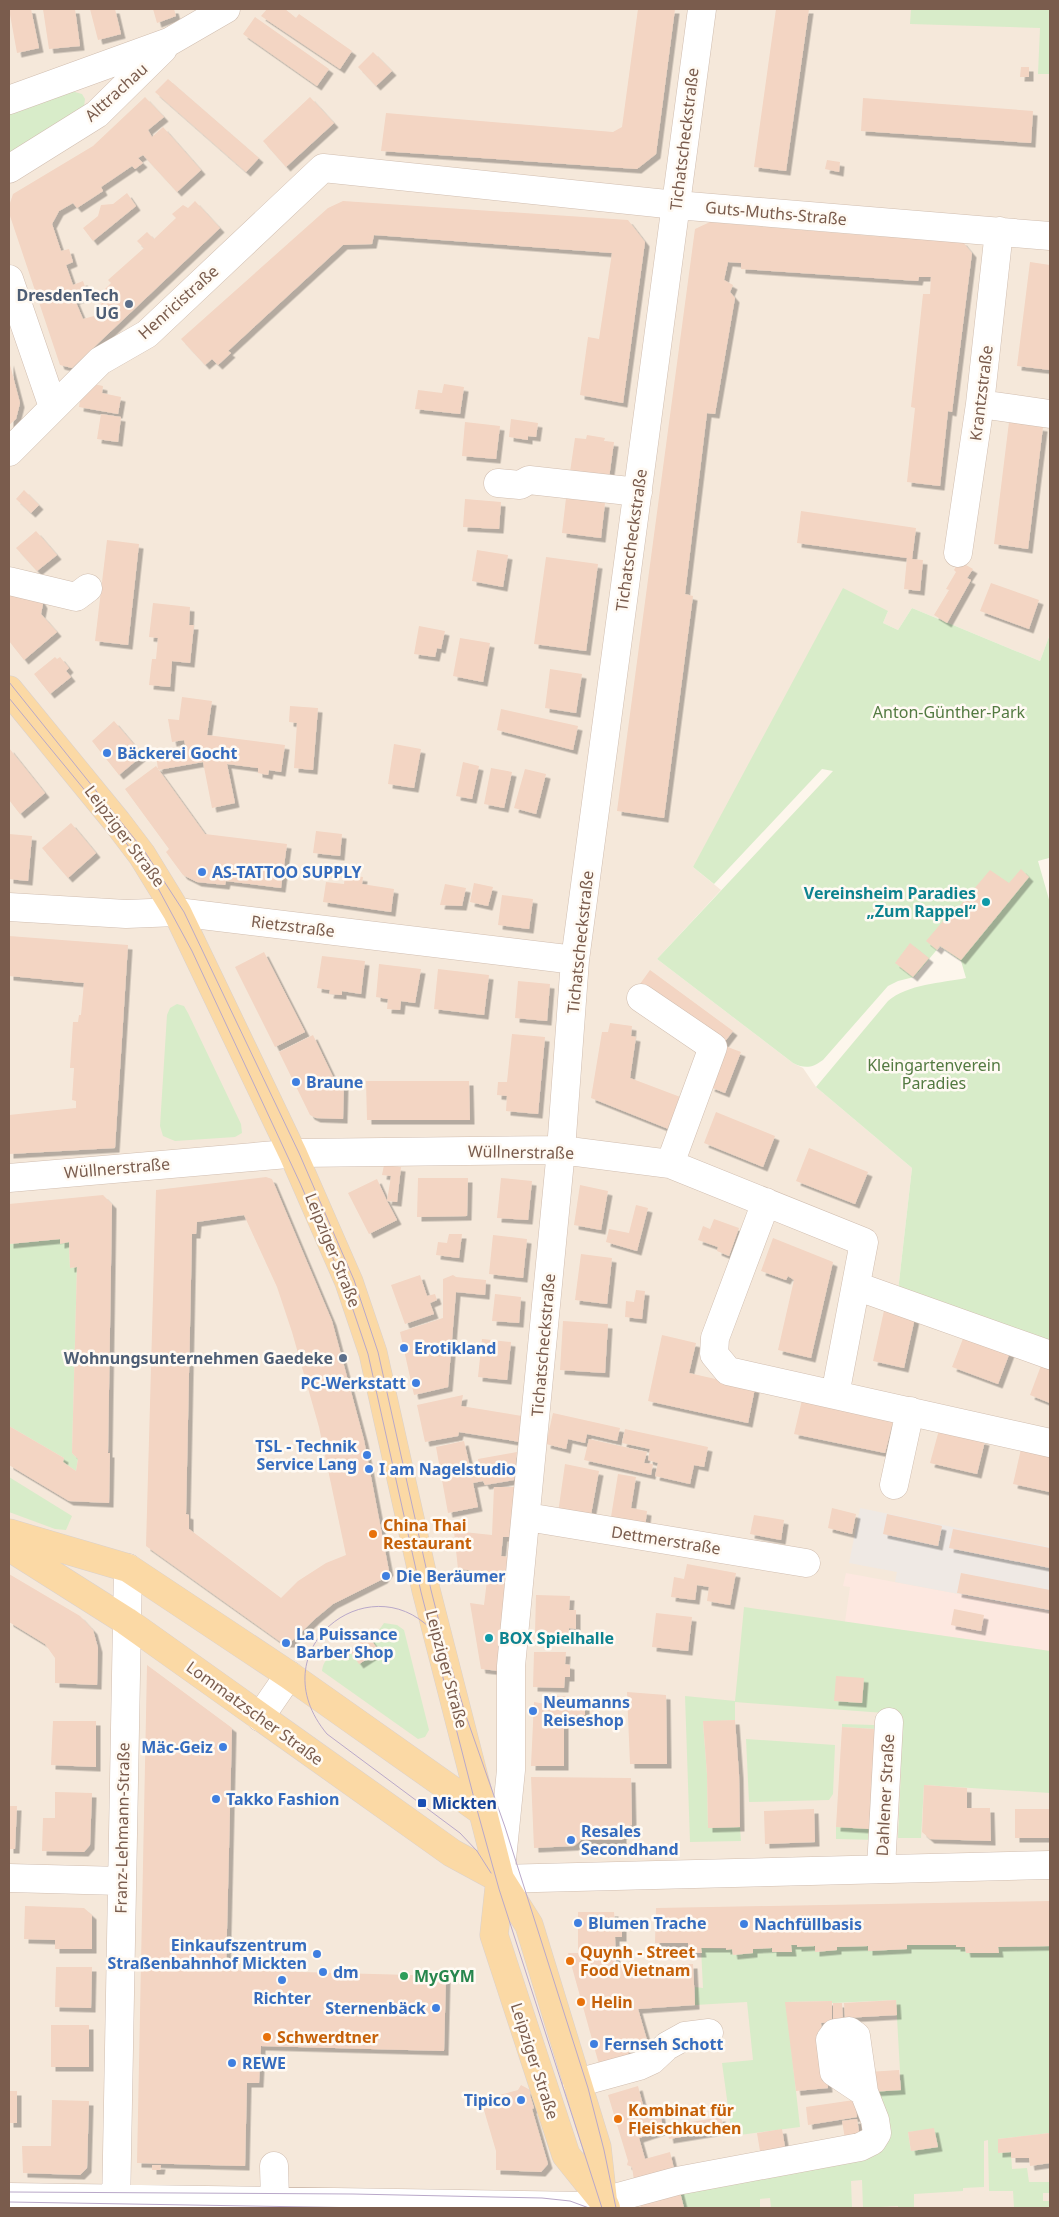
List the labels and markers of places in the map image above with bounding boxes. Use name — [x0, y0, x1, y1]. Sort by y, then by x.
place label: DresdenTech UG — [16, 284, 119, 324]
marker: DresdenTech UG — [123, 298, 135, 310]
place label: Bäckerei Gocht — [117, 742, 238, 764]
marker: Bäckerei Gocht — [101, 747, 113, 759]
place label: AS-TATTOO SUPPLY — [212, 861, 363, 883]
marker: AS-TATTOO SUPPLY — [196, 866, 208, 878]
place label: Vereinsheim Paradies „Zum Rappel“ — [804, 882, 976, 922]
marker: Vereinsheim Paradies „Zum Rappel“ — [980, 896, 992, 908]
place label: Braune — [306, 1071, 363, 1093]
marker: Braune — [290, 1076, 302, 1088]
place label: Erotikland — [414, 1337, 496, 1359]
marker: Erotikland — [398, 1342, 410, 1354]
place label: Wohnungsunternehmen Gaedeke — [64, 1347, 333, 1369]
marker: Wohnungsunternehmen Gaedeke — [337, 1352, 349, 1364]
place label: PC-Werkstatt — [300, 1372, 406, 1394]
marker: PC-Werkstatt — [410, 1377, 422, 1389]
place label: TSL - Technik Service Lang — [255, 1435, 357, 1475]
marker: TSL - Technik Service Lang — [361, 1449, 373, 1461]
place label: I am Nagelstudio — [379, 1458, 516, 1480]
marker: I am Nagelstudio — [363, 1463, 375, 1475]
place label: China Thai Restaurant — [383, 1514, 472, 1554]
marker: China Thai Restaurant — [367, 1528, 379, 1540]
place label: Die Beräumer — [396, 1565, 506, 1587]
marker: Die Beräumer — [380, 1570, 392, 1582]
place label: La Puissance Barber Shop — [296, 1623, 398, 1663]
place label: BOX Spielhalle — [499, 1627, 614, 1649]
marker: BOX Spielhalle — [483, 1632, 495, 1644]
marker: La Puissance Barber Shop — [280, 1637, 292, 1649]
place label: Neumanns Reiseshop — [543, 1691, 630, 1731]
marker: Neumanns Reiseshop — [527, 1705, 539, 1717]
place label: Mäc-Geiz — [141, 1736, 213, 1758]
marker: Mäc-Geiz — [217, 1741, 229, 1753]
place label: Takko Fashion — [226, 1788, 340, 1810]
place label: Mickten — [432, 1792, 497, 1814]
marker: Takko Fashion — [210, 1793, 222, 1805]
marker: Mickten — [416, 1797, 428, 1809]
place label: Resales Secondhand — [581, 1820, 679, 1860]
marker: Resales Secondhand — [565, 1834, 577, 1846]
place label: Blumen Trache — [588, 1912, 707, 1934]
place label: Nachfüllbasis — [754, 1913, 862, 1935]
marker: Blumen Trache — [572, 1917, 584, 1929]
marker: Nachfüllbasis — [738, 1918, 750, 1930]
place label: Einkaufszentrum Straßenbahnhof Mickten — [107, 1934, 307, 1974]
place label: Quynh - Street Food Vietnam — [580, 1941, 695, 1981]
marker: Einkaufszentrum Straßenbahnhof Mickten — [311, 1948, 323, 1960]
marker: Quynh - Street Food Vietnam — [564, 1955, 576, 1967]
place label: dm — [333, 1961, 359, 1983]
place label: MyGYM — [414, 1965, 475, 1987]
marker: dm — [317, 1966, 329, 1978]
marker: MyGYM — [398, 1970, 410, 1982]
marker: Richter — [276, 1974, 288, 1986]
place label: Richter — [253, 1987, 311, 2009]
place label: Helin — [591, 1991, 633, 2013]
marker: Helin — [575, 1996, 587, 2008]
place label: Sternenbäck — [325, 1997, 426, 2019]
marker: Sternenbäck — [430, 2002, 442, 2014]
place label: Schwerdtner — [277, 2026, 379, 2048]
marker: Schwerdtner — [261, 2031, 273, 2043]
place label: Fernseh Schott — [604, 2033, 723, 2055]
marker: Fernseh Schott — [588, 2038, 600, 2050]
place label: REWE — [242, 2052, 286, 2074]
marker: REWE — [226, 2057, 238, 2069]
place label: Tipico — [464, 2089, 511, 2111]
marker: Tipico — [515, 2094, 527, 2106]
place label: Kombinat für Fleischkuchen — [628, 2099, 742, 2139]
marker: Kombinat für Fleischkuchen — [612, 2113, 624, 2125]

